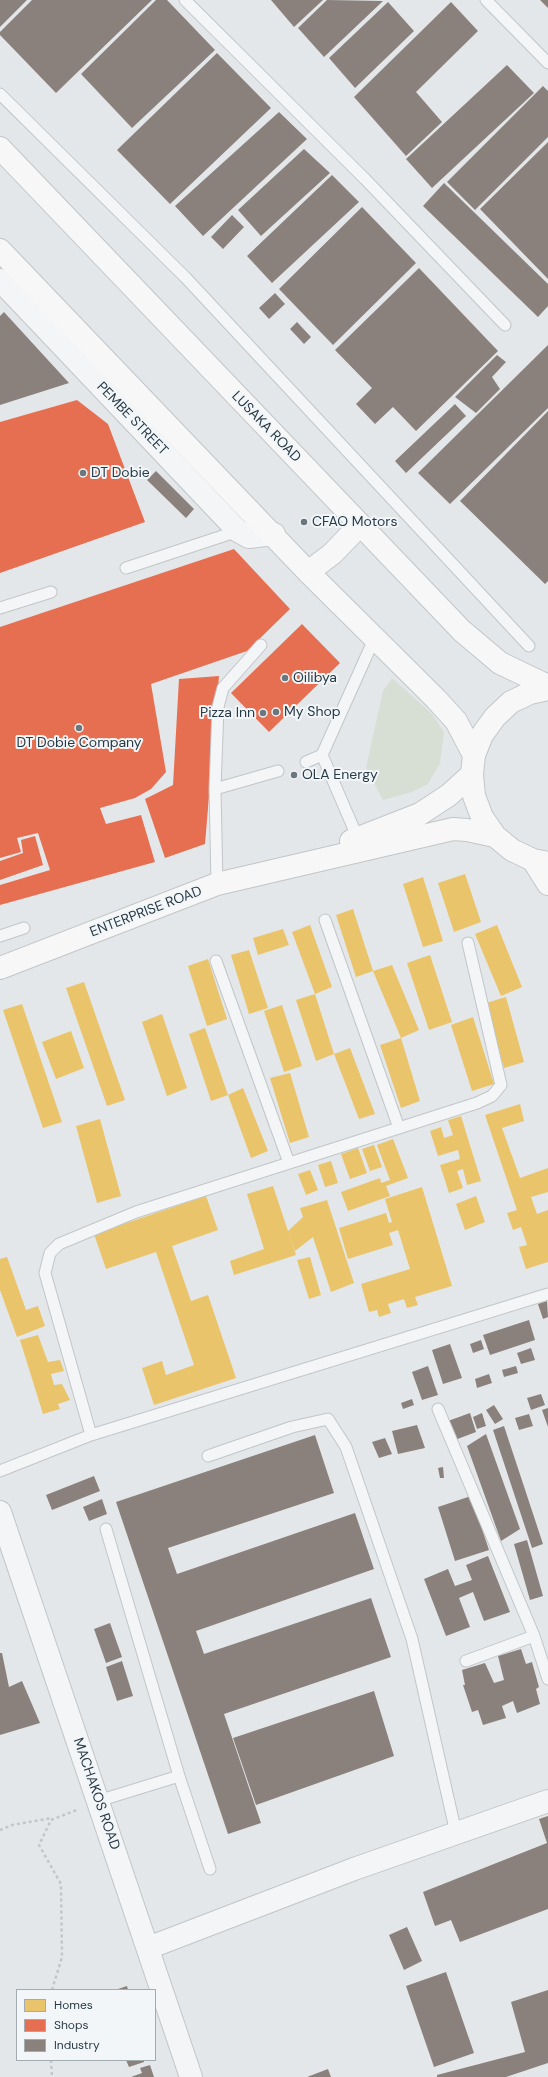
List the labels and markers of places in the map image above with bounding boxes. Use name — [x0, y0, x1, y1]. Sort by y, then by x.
place label: DT Dobie — [91, 465, 150, 481]
marker: DT Dobie — [78, 468, 88, 478]
place label: CFAO Motors — [312, 514, 397, 530]
marker: CFAO Motors — [299, 517, 309, 527]
place label: Oilibya — [293, 670, 337, 686]
marker: Oilibya — [280, 673, 290, 683]
place label: My Shop — [284, 704, 341, 720]
place label: Pizza Inn — [200, 705, 255, 721]
marker: My Shop — [271, 707, 281, 717]
marker: Pizza Inn — [258, 708, 268, 718]
marker: DT Dobie Company — [74, 723, 84, 733]
place label: DT Dobie Company — [16, 735, 142, 751]
place label: OLA Energy — [302, 767, 378, 783]
marker: OLA Energy — [289, 770, 299, 780]

